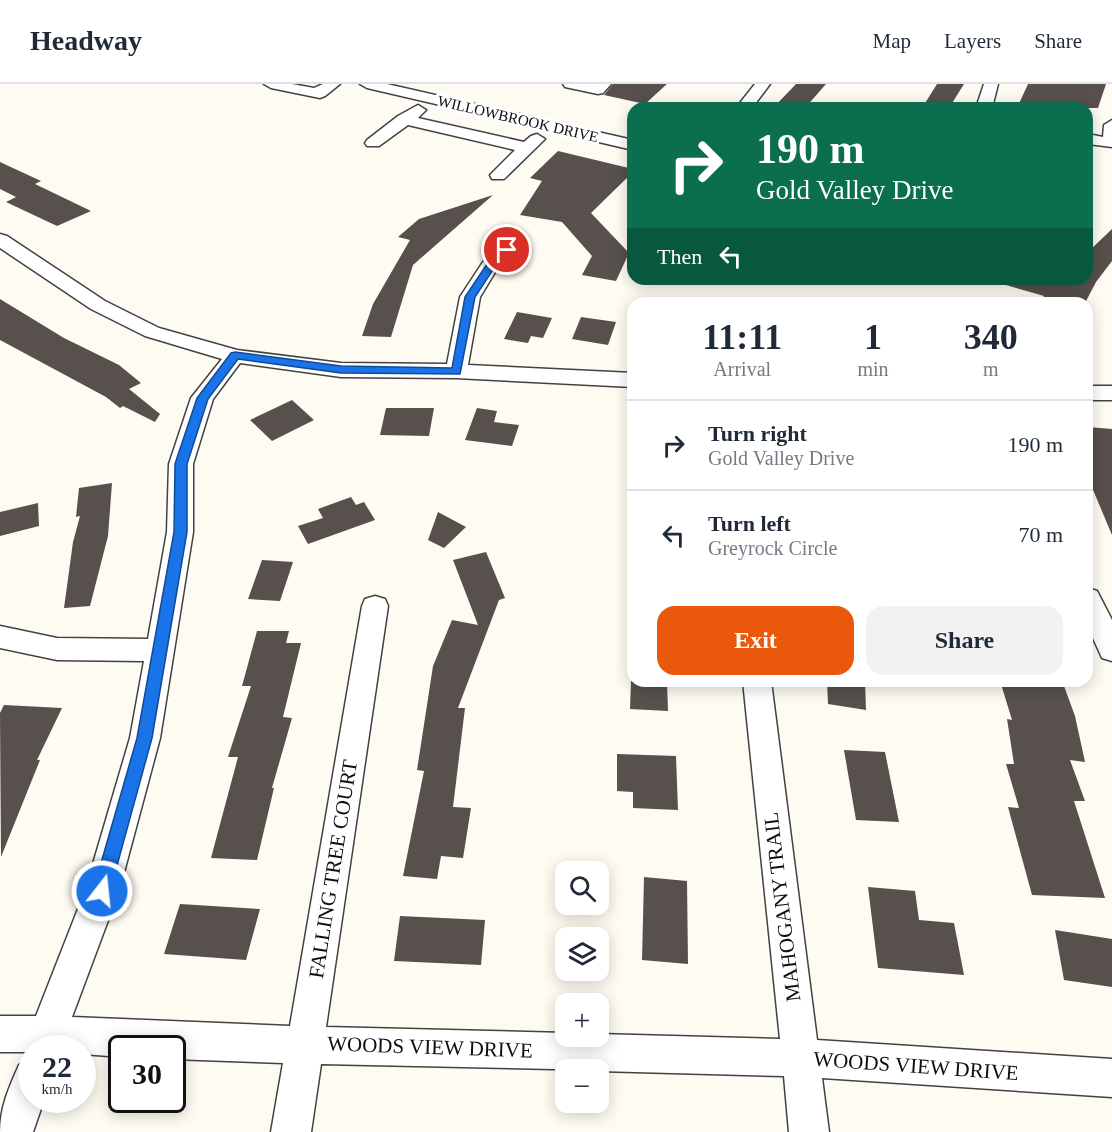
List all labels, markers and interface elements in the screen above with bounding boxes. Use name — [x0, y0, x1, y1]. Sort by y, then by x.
text: Headway — [30, 25, 142, 56]
text: Map — [873, 29, 911, 53]
text: Layers — [944, 29, 1001, 53]
text: Share — [1034, 29, 1082, 53]
street label: WILLOWBROOK DRIVE — [436, 93, 600, 145]
icon: right — [657, 126, 735, 204]
text: 190 m — [756, 126, 865, 172]
text: Gold Valley Drive — [756, 175, 953, 205]
pin — [481, 224, 532, 275]
icon: arrive — [490, 233, 523, 266]
icon: left — [714, 240, 747, 273]
text: Then — [657, 244, 702, 269]
text: 11:11 — [702, 317, 782, 357]
text: 1 — [864, 317, 882, 357]
text: 340 — [964, 317, 1018, 357]
text: Arrival — [713, 358, 771, 380]
text: min — [857, 358, 889, 380]
text: m — [983, 358, 999, 380]
text: Turn right — [708, 421, 807, 446]
icon: right — [657, 429, 690, 462]
text: 190 m — [1007, 432, 1063, 457]
text: Gold Valley Drive — [708, 447, 854, 469]
text: Turn left — [708, 511, 791, 536]
icon: left — [657, 519, 690, 552]
text: 70 m — [1018, 522, 1063, 547]
text: Greyrock Circle — [708, 537, 837, 559]
button: Exit — [657, 606, 854, 675]
button: Share — [866, 606, 1063, 675]
street label: FALLING TREE COURT — [304, 758, 362, 980]
street label: MAHOGANY TRAIL — [758, 811, 806, 1003]
position arrow — [70, 859, 134, 923]
map controls — [555, 861, 609, 1113]
button: search — [555, 861, 609, 915]
button: layers — [555, 927, 609, 981]
button: + — [555, 993, 609, 1047]
street label: WOODS VIEW DRIVE — [327, 1031, 533, 1063]
speed limit sign: 30 — [108, 1035, 186, 1113]
street label: WOODS VIEW DRIVE — [813, 1047, 1019, 1085]
text: 22 — [42, 1050, 72, 1083]
button: − — [555, 1059, 609, 1113]
text: km/h — [42, 1081, 72, 1097]

